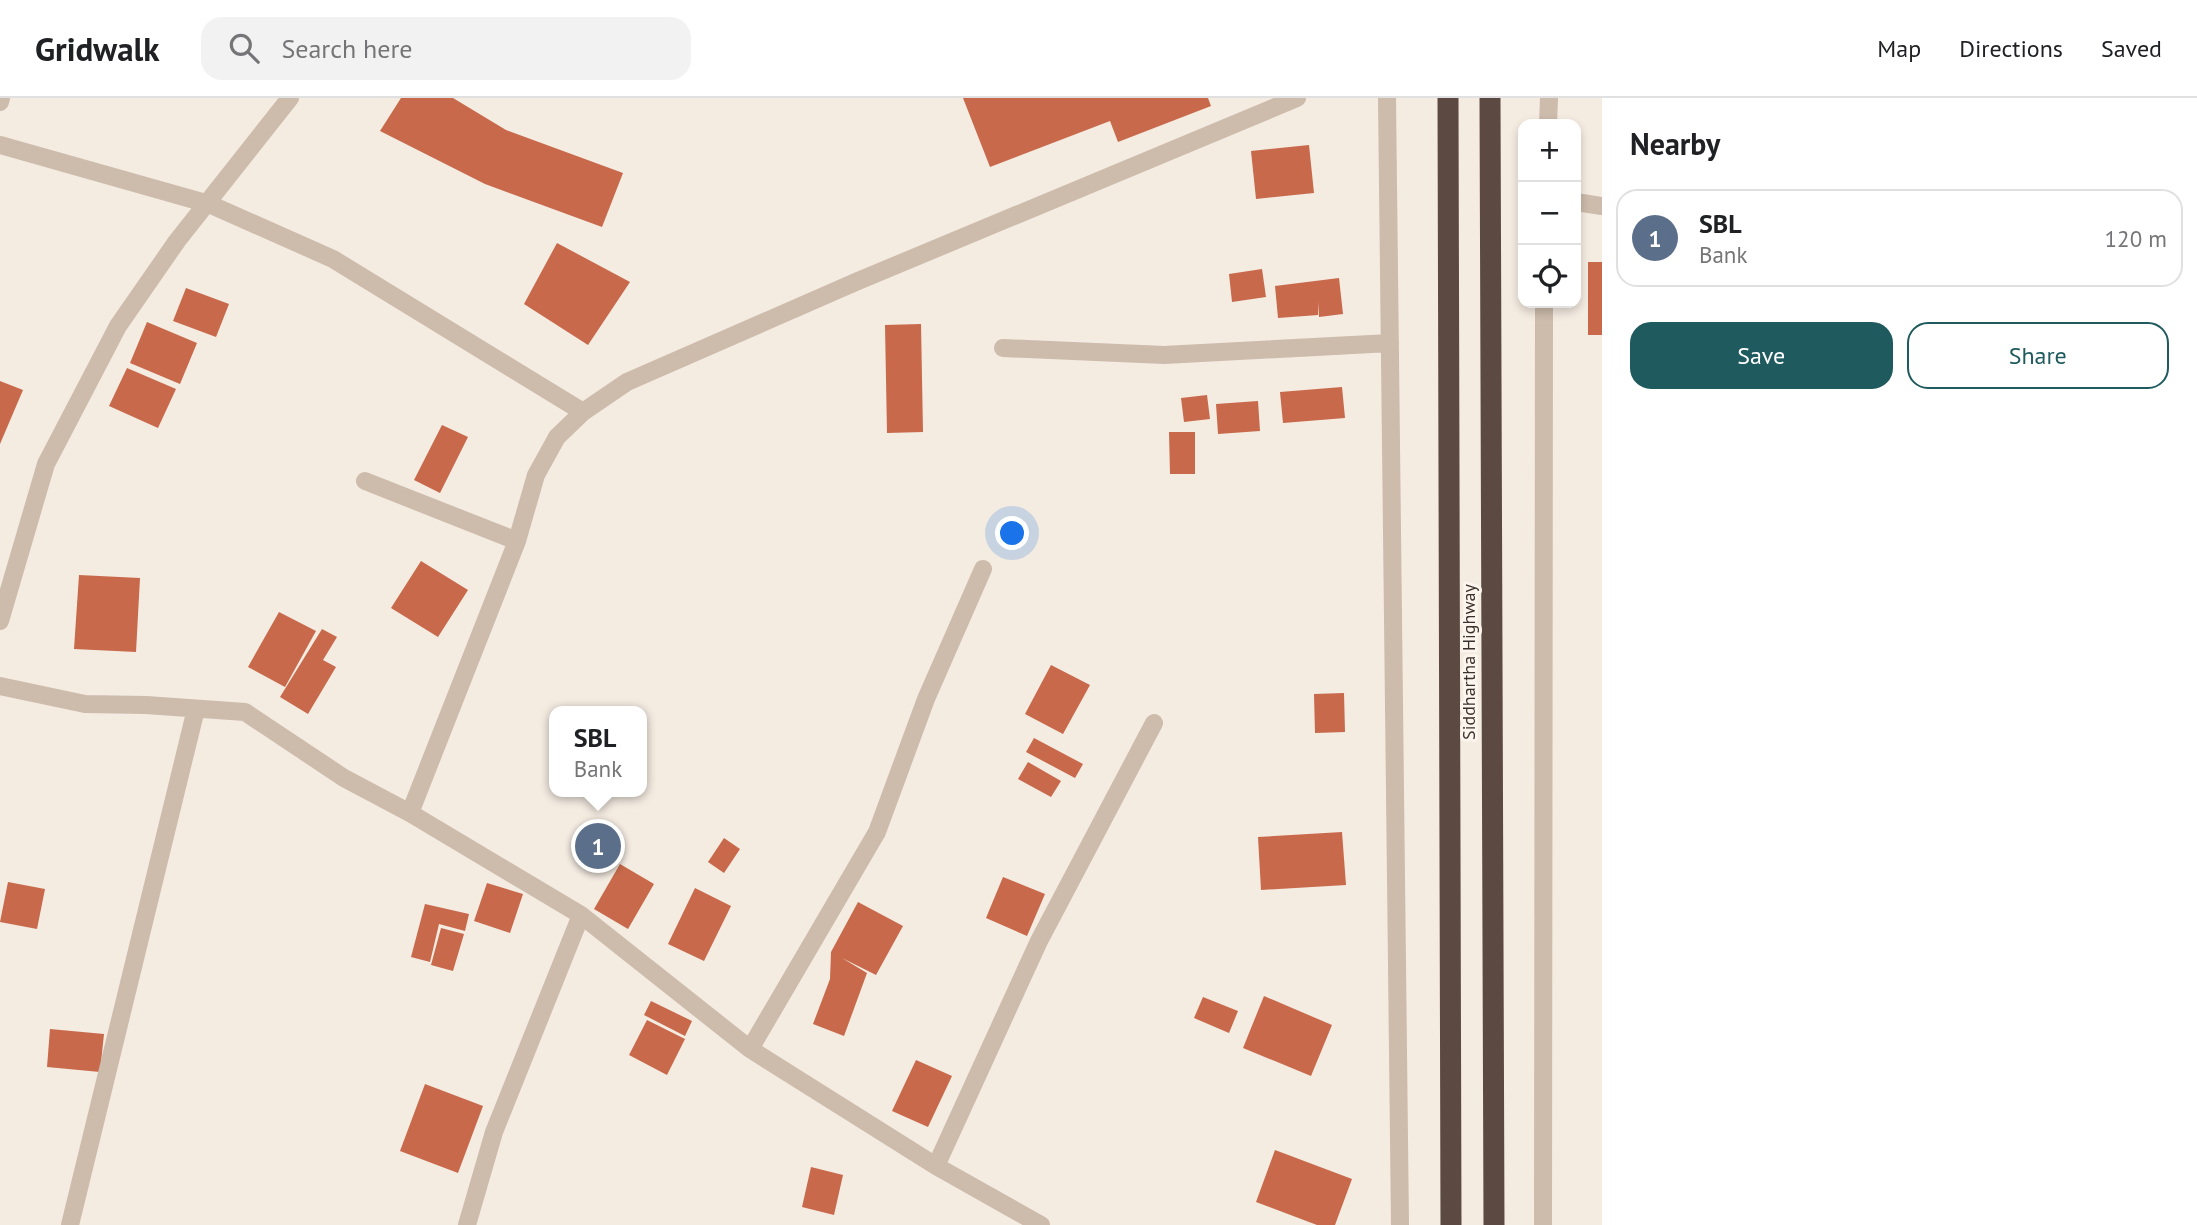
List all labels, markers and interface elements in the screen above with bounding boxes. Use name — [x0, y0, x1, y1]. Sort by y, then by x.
search box — [201, 17, 691, 80]
text: Gridwalk — [35, 27, 159, 70]
icon: search — [225, 29, 263, 67]
text: Search here — [281, 32, 413, 65]
text: Map — [1877, 33, 1921, 64]
text: Directions — [1959, 33, 2063, 64]
text: Saved — [2101, 33, 2162, 64]
map controls — [1518, 119, 1581, 308]
button: + — [1518, 119, 1581, 182]
text: Nearby — [1630, 124, 1720, 163]
button: − — [1518, 182, 1581, 245]
text: SBL — [1699, 207, 1742, 240]
text: 1 — [1648, 224, 1662, 253]
text: 120 m — [2105, 224, 2167, 253]
text: Bank — [1699, 240, 1747, 269]
button: locate — [1518, 245, 1581, 308]
button: Save — [1630, 322, 1893, 389]
button: Share — [1907, 322, 2169, 389]
your location — [995, 516, 1029, 550]
street label: Siddhartha Highway — [1457, 583, 1480, 740]
popup — [549, 706, 647, 797]
text: SBL — [574, 721, 616, 754]
text: Bank — [574, 754, 622, 783]
pin: 1 — [575, 820, 621, 872]

